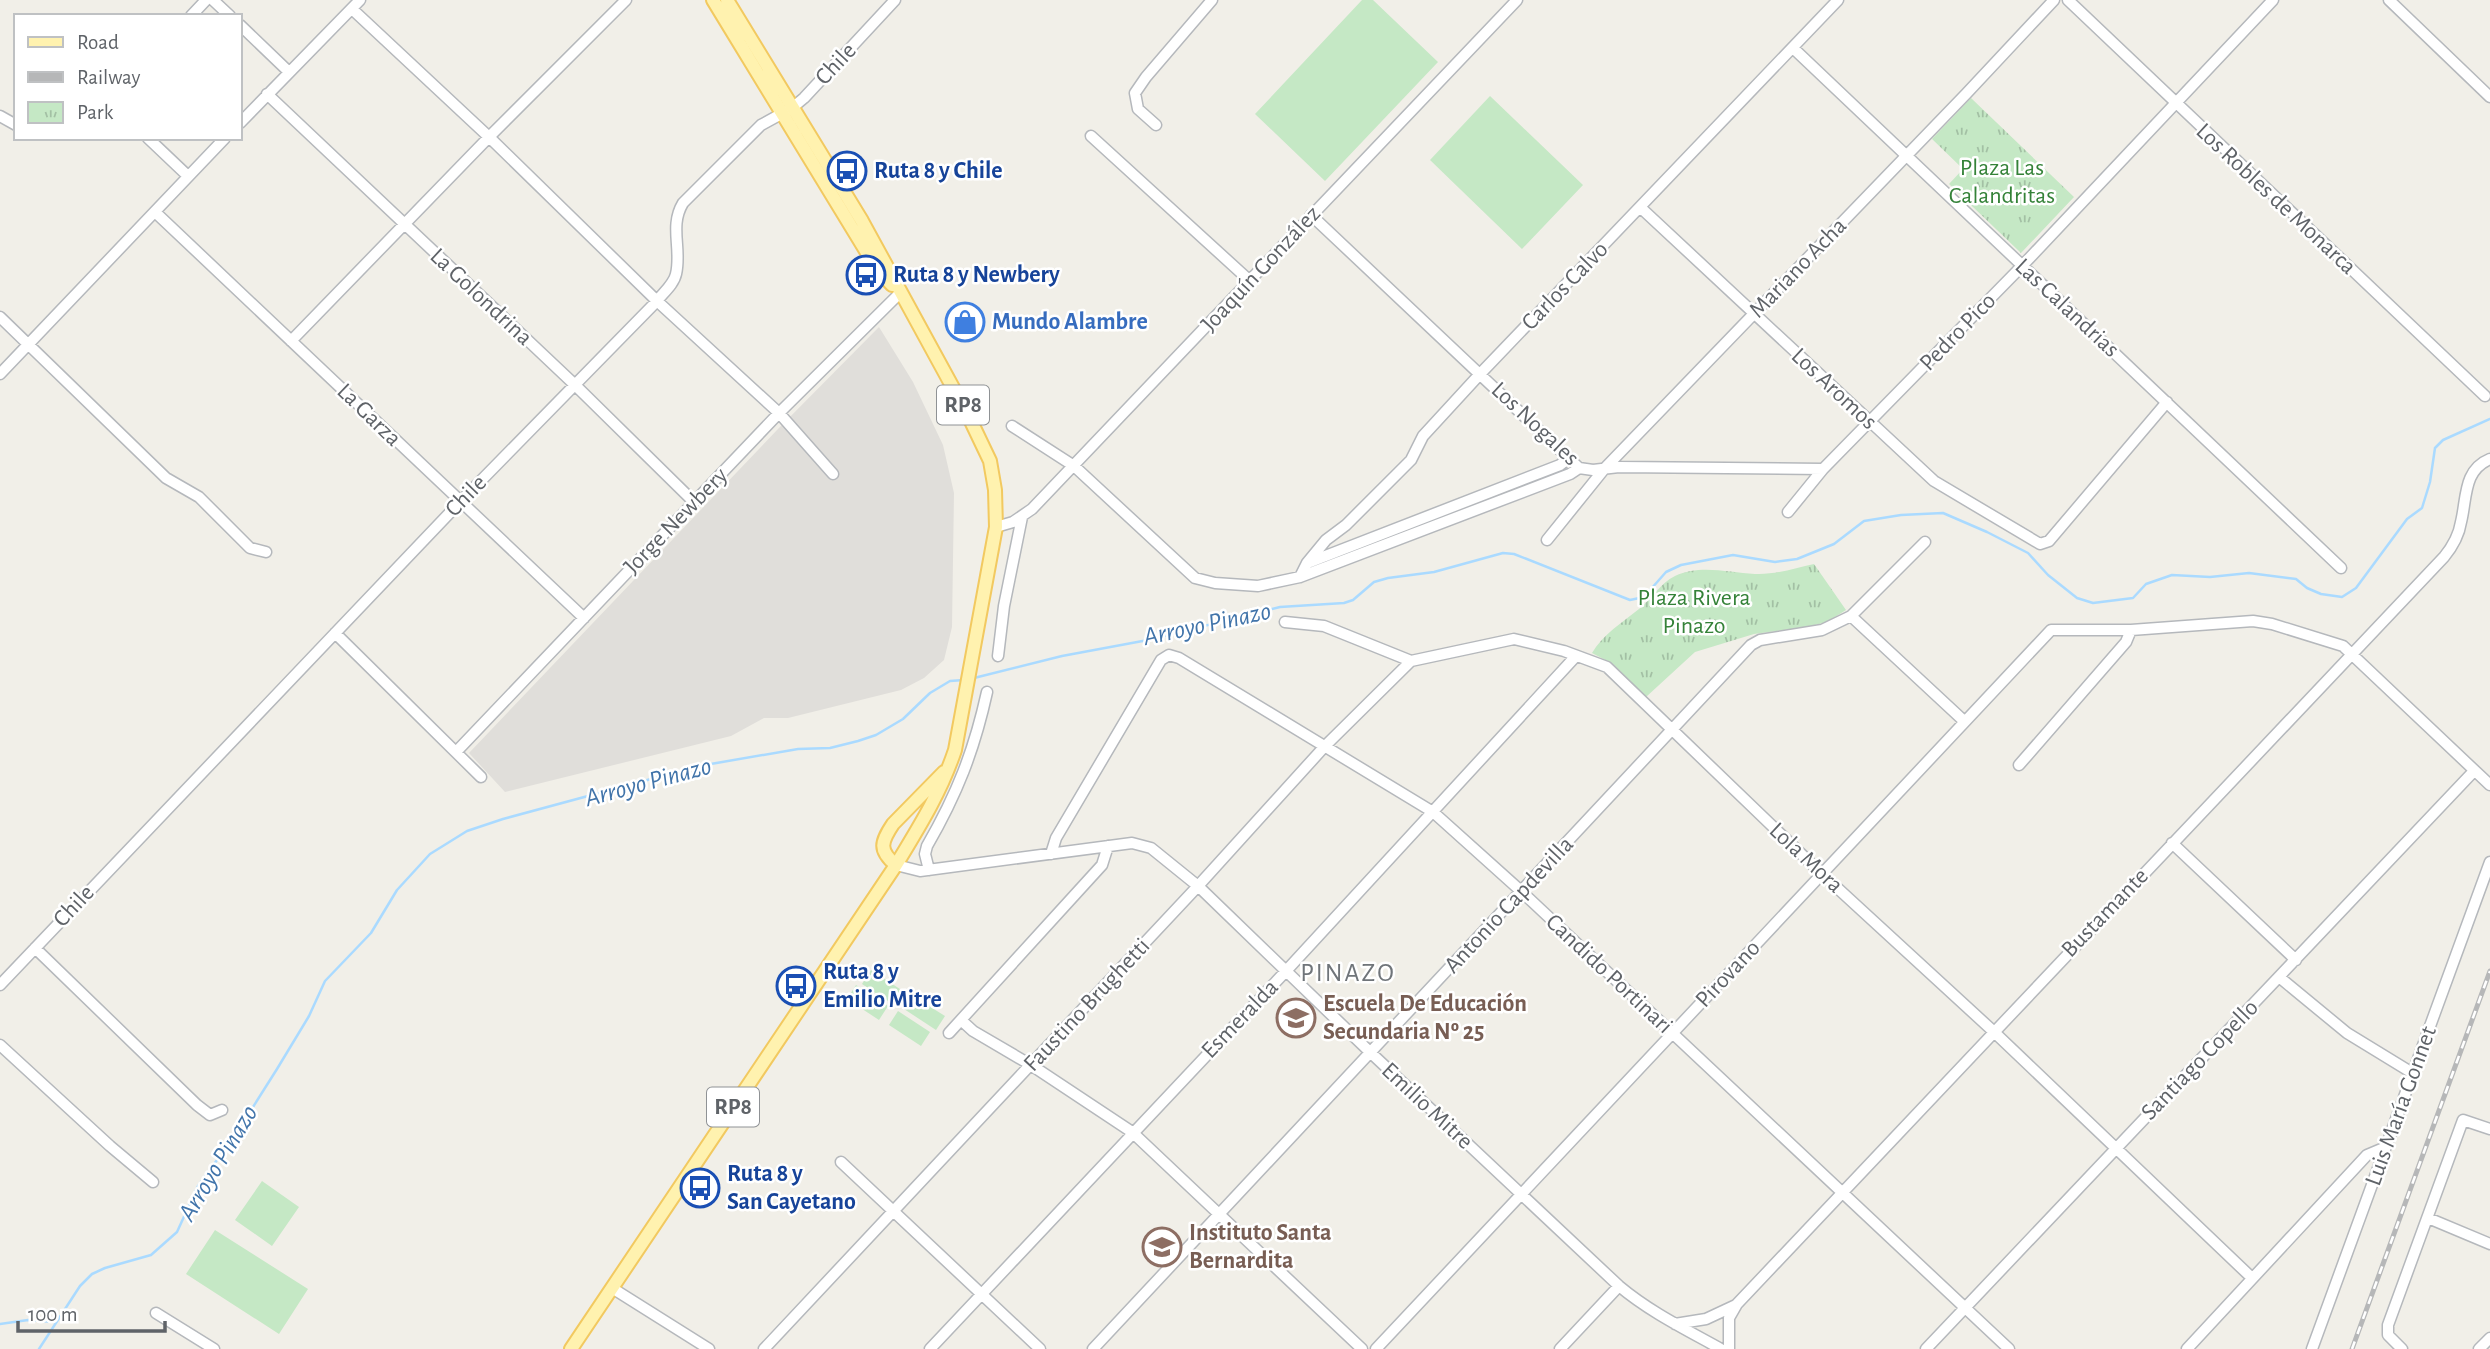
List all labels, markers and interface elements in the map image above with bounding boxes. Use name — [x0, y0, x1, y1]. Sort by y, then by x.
legend — [14, 14, 242, 140]
text: Road — [77, 32, 119, 53]
street label: Chile — [811, 38, 861, 90]
text: Railway — [77, 67, 140, 88]
text: Park — [77, 102, 114, 123]
street label: Los Robles de Monarca — [2191, 119, 2361, 279]
bus stop icon: Ruta 8 y Chile — [826, 150, 868, 192]
park label: Plaza Las Calandritas — [1949, 156, 2055, 208]
place label: Ruta 8 y Chile — [874, 159, 1003, 183]
street label: Joaquín González — [1197, 201, 1325, 336]
street label: Mariano Acha — [1745, 214, 1851, 322]
street label: Carlos Calvo — [1517, 237, 1613, 335]
street label: La Golondrina — [425, 244, 537, 350]
bus stop icon: Ruta 8 y Newbery — [845, 254, 887, 296]
street label: Las Calandrias — [2010, 254, 2124, 362]
place label: Ruta 8 y Newbery — [893, 263, 1060, 287]
street label: Pedro Pico — [1915, 289, 2001, 375]
shop icon: Mundo Alambre — [944, 301, 986, 343]
place label: Mundo Alambre — [992, 310, 1148, 334]
street label: Los Aromos — [1787, 344, 1881, 434]
street label: Los Nogales — [1486, 378, 1584, 470]
street label: La Garza — [332, 379, 406, 451]
road number: RP8 — [937, 386, 989, 424]
street label: Jorge Newbery — [620, 463, 732, 579]
street label: Chile — [441, 470, 491, 522]
park label: Plaza Rivera Pinazo — [1637, 586, 1751, 638]
water label: Arroyo Pinazo — [1140, 598, 1273, 650]
water label: Arroyo Pinazo — [581, 753, 714, 812]
street label: Lola Mora — [1765, 818, 1847, 898]
street label: Antonio Capdevilla — [1440, 832, 1578, 978]
street label: Bustamante — [2057, 864, 2153, 962]
street label: Chile — [49, 880, 99, 932]
street label: Candido Portinari — [1541, 910, 1677, 1038]
street label: Faustino Brughetti — [1019, 934, 1155, 1076]
street label: Pirovano — [1691, 936, 1765, 1012]
place label: Ruta 8 y Emilio Mitre — [823, 960, 942, 1012]
district label: PINAZO — [1300, 960, 1396, 986]
bus stop icon: Ruta 8 y Emilio Mitre — [775, 965, 817, 1007]
street label: Esmeralda — [1197, 975, 1283, 1063]
place label: Escuela De Educación Secundaria Nº 25 — [1323, 992, 1527, 1044]
street label: Santiago Copello — [2137, 995, 2263, 1125]
school or university icon: Escuela De Educación Secundaria Nº 25 — [1275, 997, 1317, 1039]
street label: Luis María Gonnet — [2361, 1023, 2441, 1189]
street label: Emilio Mitre — [1377, 1058, 1477, 1154]
road number: RP8 — [707, 1088, 759, 1126]
water label: Arroyo Pinazo — [173, 1101, 263, 1226]
place label: Ruta 8 y San Cayetano — [727, 1162, 856, 1214]
bus stop icon: Ruta 8 y San Cayetano — [679, 1167, 721, 1209]
place label: Instituto Santa Bernardita — [1189, 1221, 1332, 1273]
school or university icon: Instituto Santa Bernardita — [1141, 1226, 1183, 1268]
scale bar — [18, 1290, 164, 1334]
text: 100 m — [28, 1304, 78, 1325]

